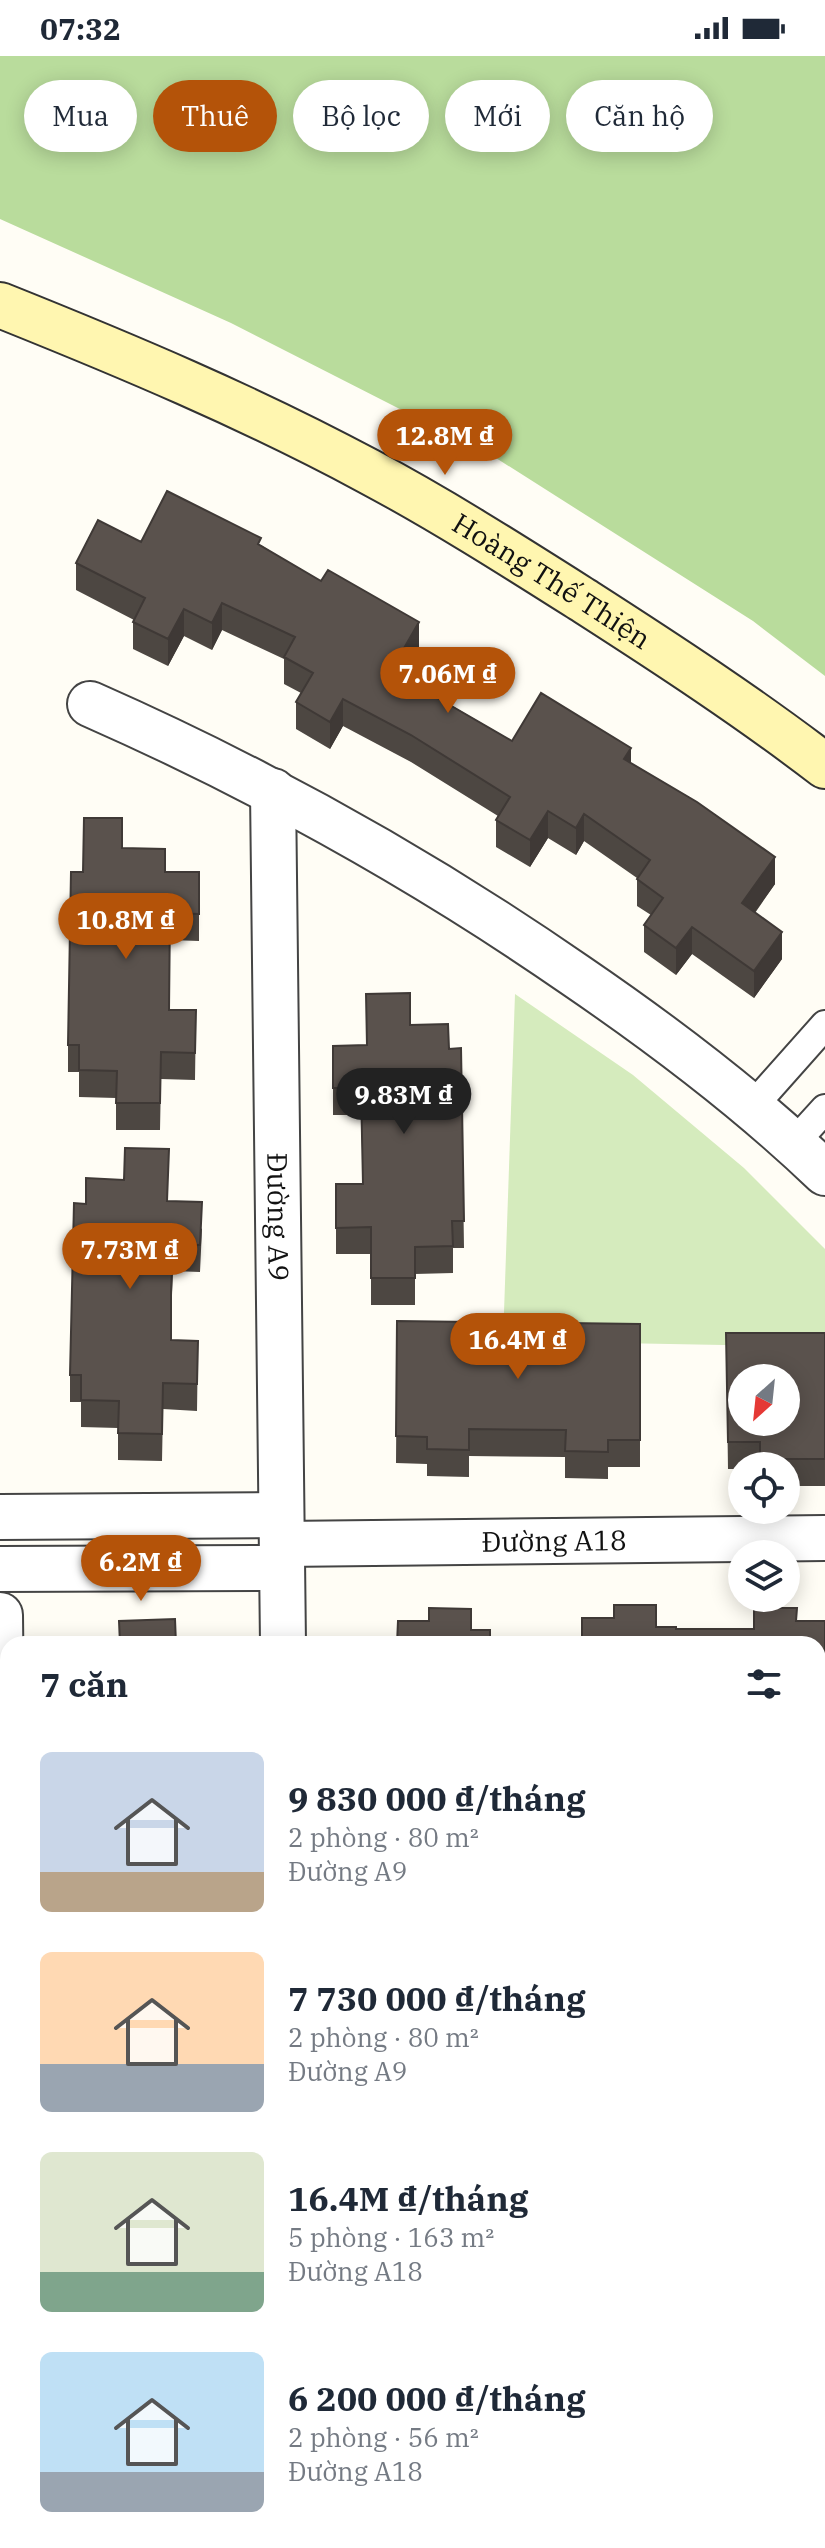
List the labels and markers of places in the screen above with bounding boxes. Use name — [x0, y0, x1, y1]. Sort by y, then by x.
pin: 12.8M ₫ — [371, 409, 519, 477]
pin: 7.06M ₫ — [374, 647, 522, 715]
pin: 10.8M ₫ — [52, 893, 200, 961]
pin: 9.83M ₫ — [330, 1068, 478, 1136]
pin: 7.73M ₫ — [56, 1223, 204, 1291]
pin: 16.4M ₫ — [444, 1313, 592, 1381]
pin: 6.2M ₫ — [76, 1535, 206, 1603]

